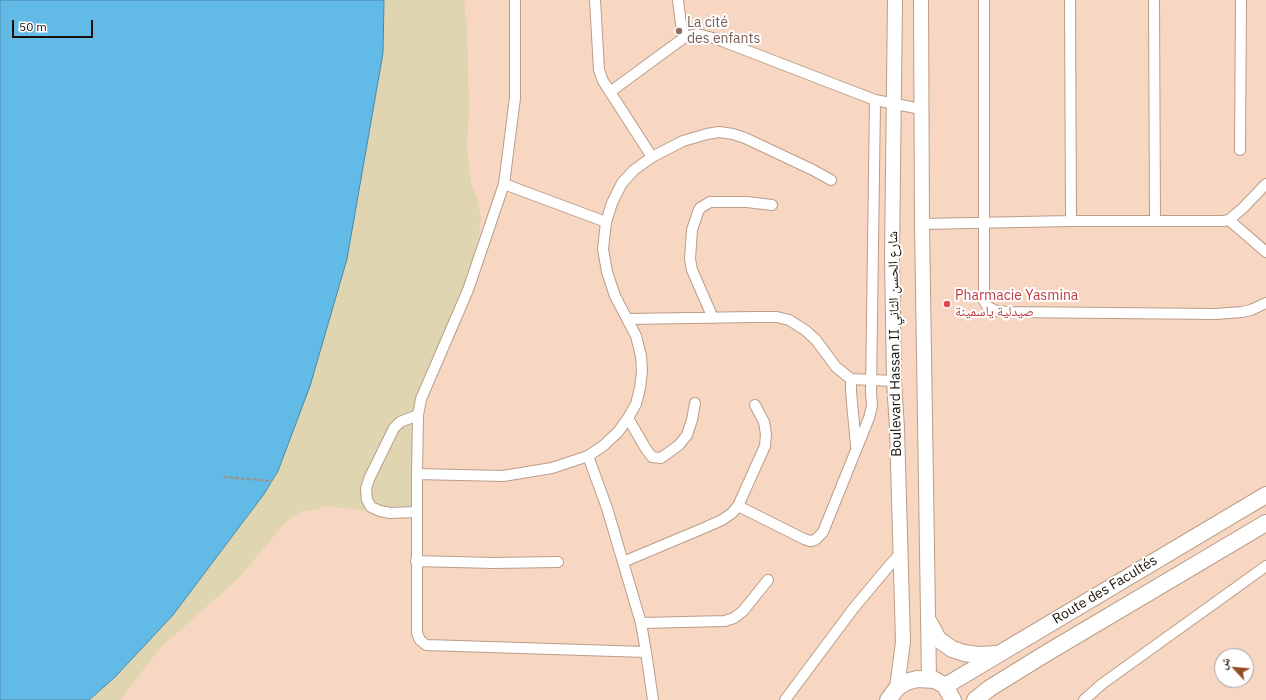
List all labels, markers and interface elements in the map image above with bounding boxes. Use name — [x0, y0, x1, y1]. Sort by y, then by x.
scale bar — [14, 12, 95, 38]
place label: La cité des enfants — [687, 15, 760, 48]
text: 50 m — [19, 19, 47, 34]
marker: La cité des enfants — [674, 26, 684, 36]
street label: Boulevard Hassan II شارع الحسن الثاني — [885, 231, 905, 457]
place label: Pharmacie Yasmina صيدلية ياسمينة — [955, 288, 1078, 320]
marker: Pharmacie Yasmina صيدلية ياسمينة — [942, 299, 952, 309]
street label: Route des Facultés — [1050, 552, 1160, 628]
north arrow — [1214, 648, 1254, 688]
text: ش — [1215, 655, 1233, 671]

